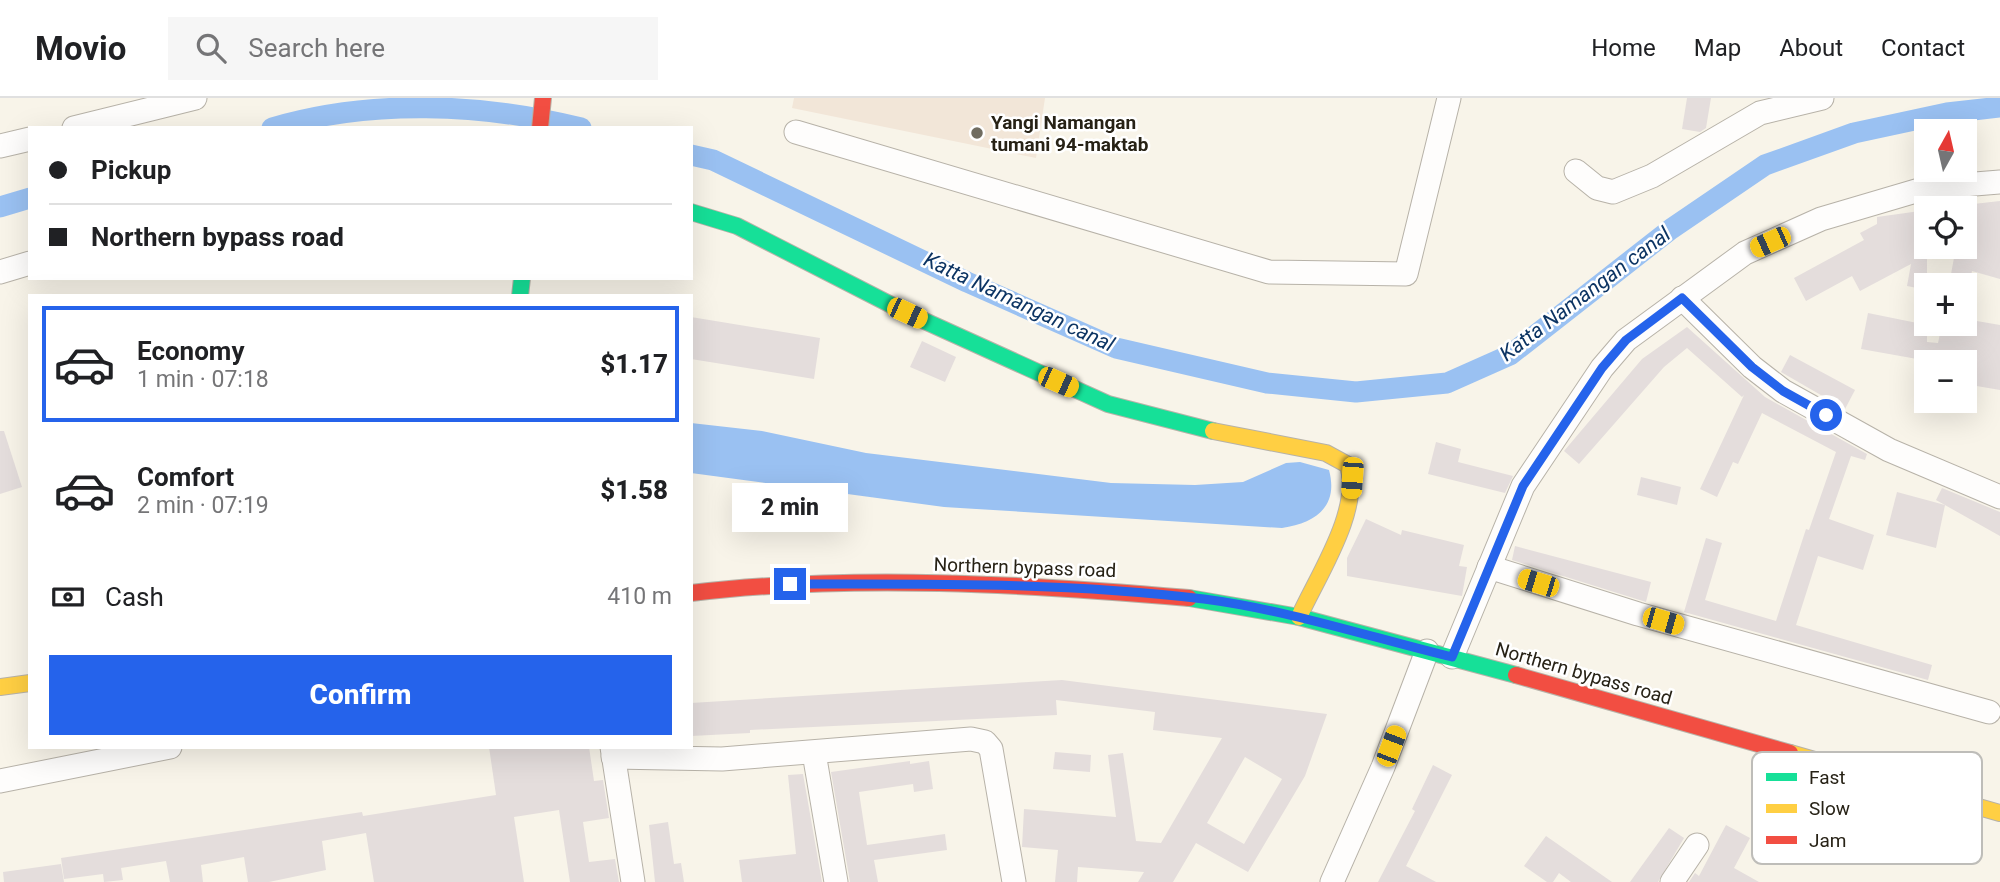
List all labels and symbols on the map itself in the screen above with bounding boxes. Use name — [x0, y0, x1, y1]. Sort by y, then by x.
place label: Yangi Namangan tumani 94-maktab — [991, 111, 1149, 156]
north arrow — [1914, 119, 1978, 182]
marker: Yangi Namangan tumani 94-maktab — [969, 125, 985, 141]
water label: Katta Namangan canal — [1495, 221, 1676, 366]
car — [1747, 224, 1794, 260]
water label: Katta Namangan canal — [920, 247, 1119, 357]
car — [884, 295, 931, 331]
car — [1035, 364, 1082, 400]
route start — [1810, 399, 1842, 431]
car — [1341, 456, 1364, 500]
callout: 2 min — [732, 482, 848, 532]
street label: Northern bypass road — [933, 553, 1117, 582]
car — [1515, 567, 1562, 599]
route end — [774, 568, 806, 600]
car — [1640, 605, 1687, 637]
street label: Northern bypass road — [1493, 637, 1675, 710]
car — [1374, 723, 1409, 769]
legend — [1752, 752, 1982, 864]
text: Fast — [1809, 766, 1846, 789]
text: Slow — [1809, 797, 1850, 820]
text: Jam — [1809, 829, 1846, 852]

